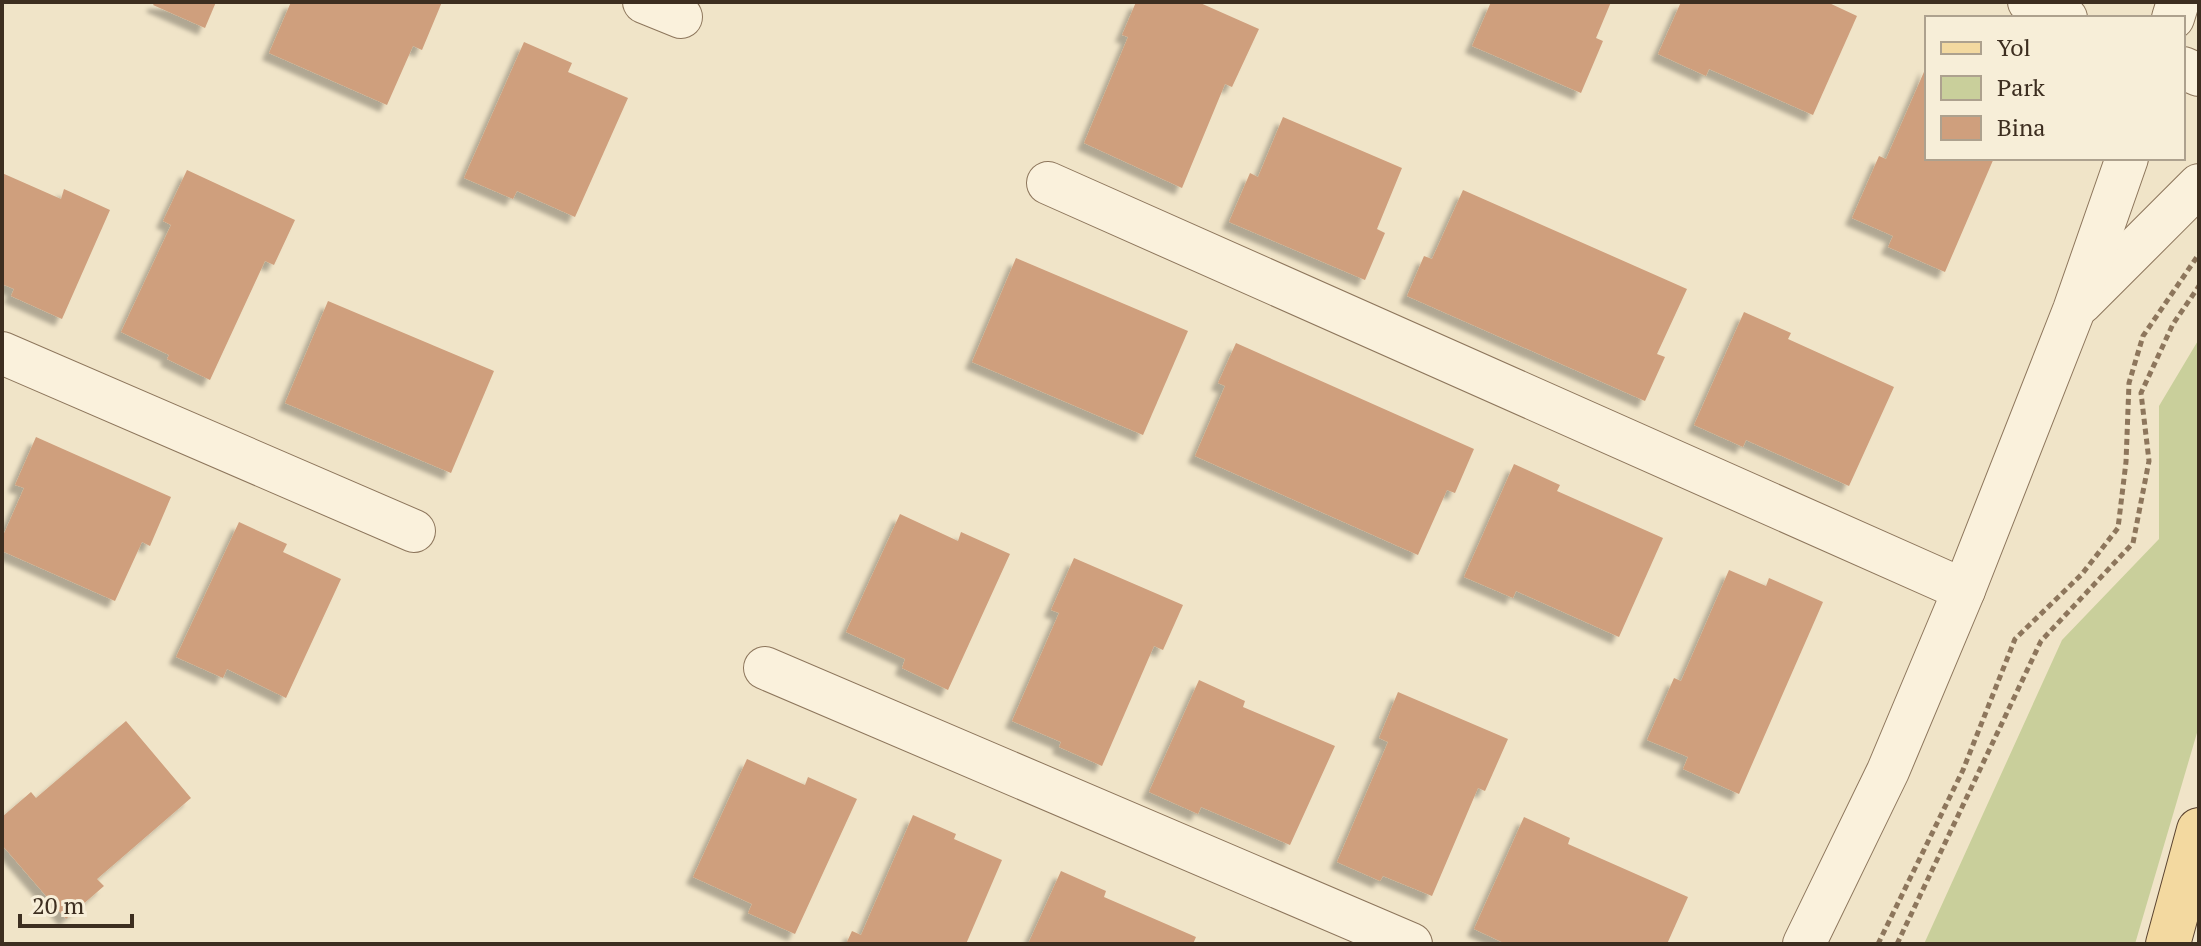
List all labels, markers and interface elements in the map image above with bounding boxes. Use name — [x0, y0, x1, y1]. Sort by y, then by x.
legend — [1925, 16, 2185, 160]
text: Yol — [1997, 31, 2031, 63]
text: Park — [1997, 71, 2046, 103]
text: Bina — [1997, 111, 2045, 143]
scale bar — [20, 878, 132, 928]
text: 20 m — [32, 889, 84, 921]

